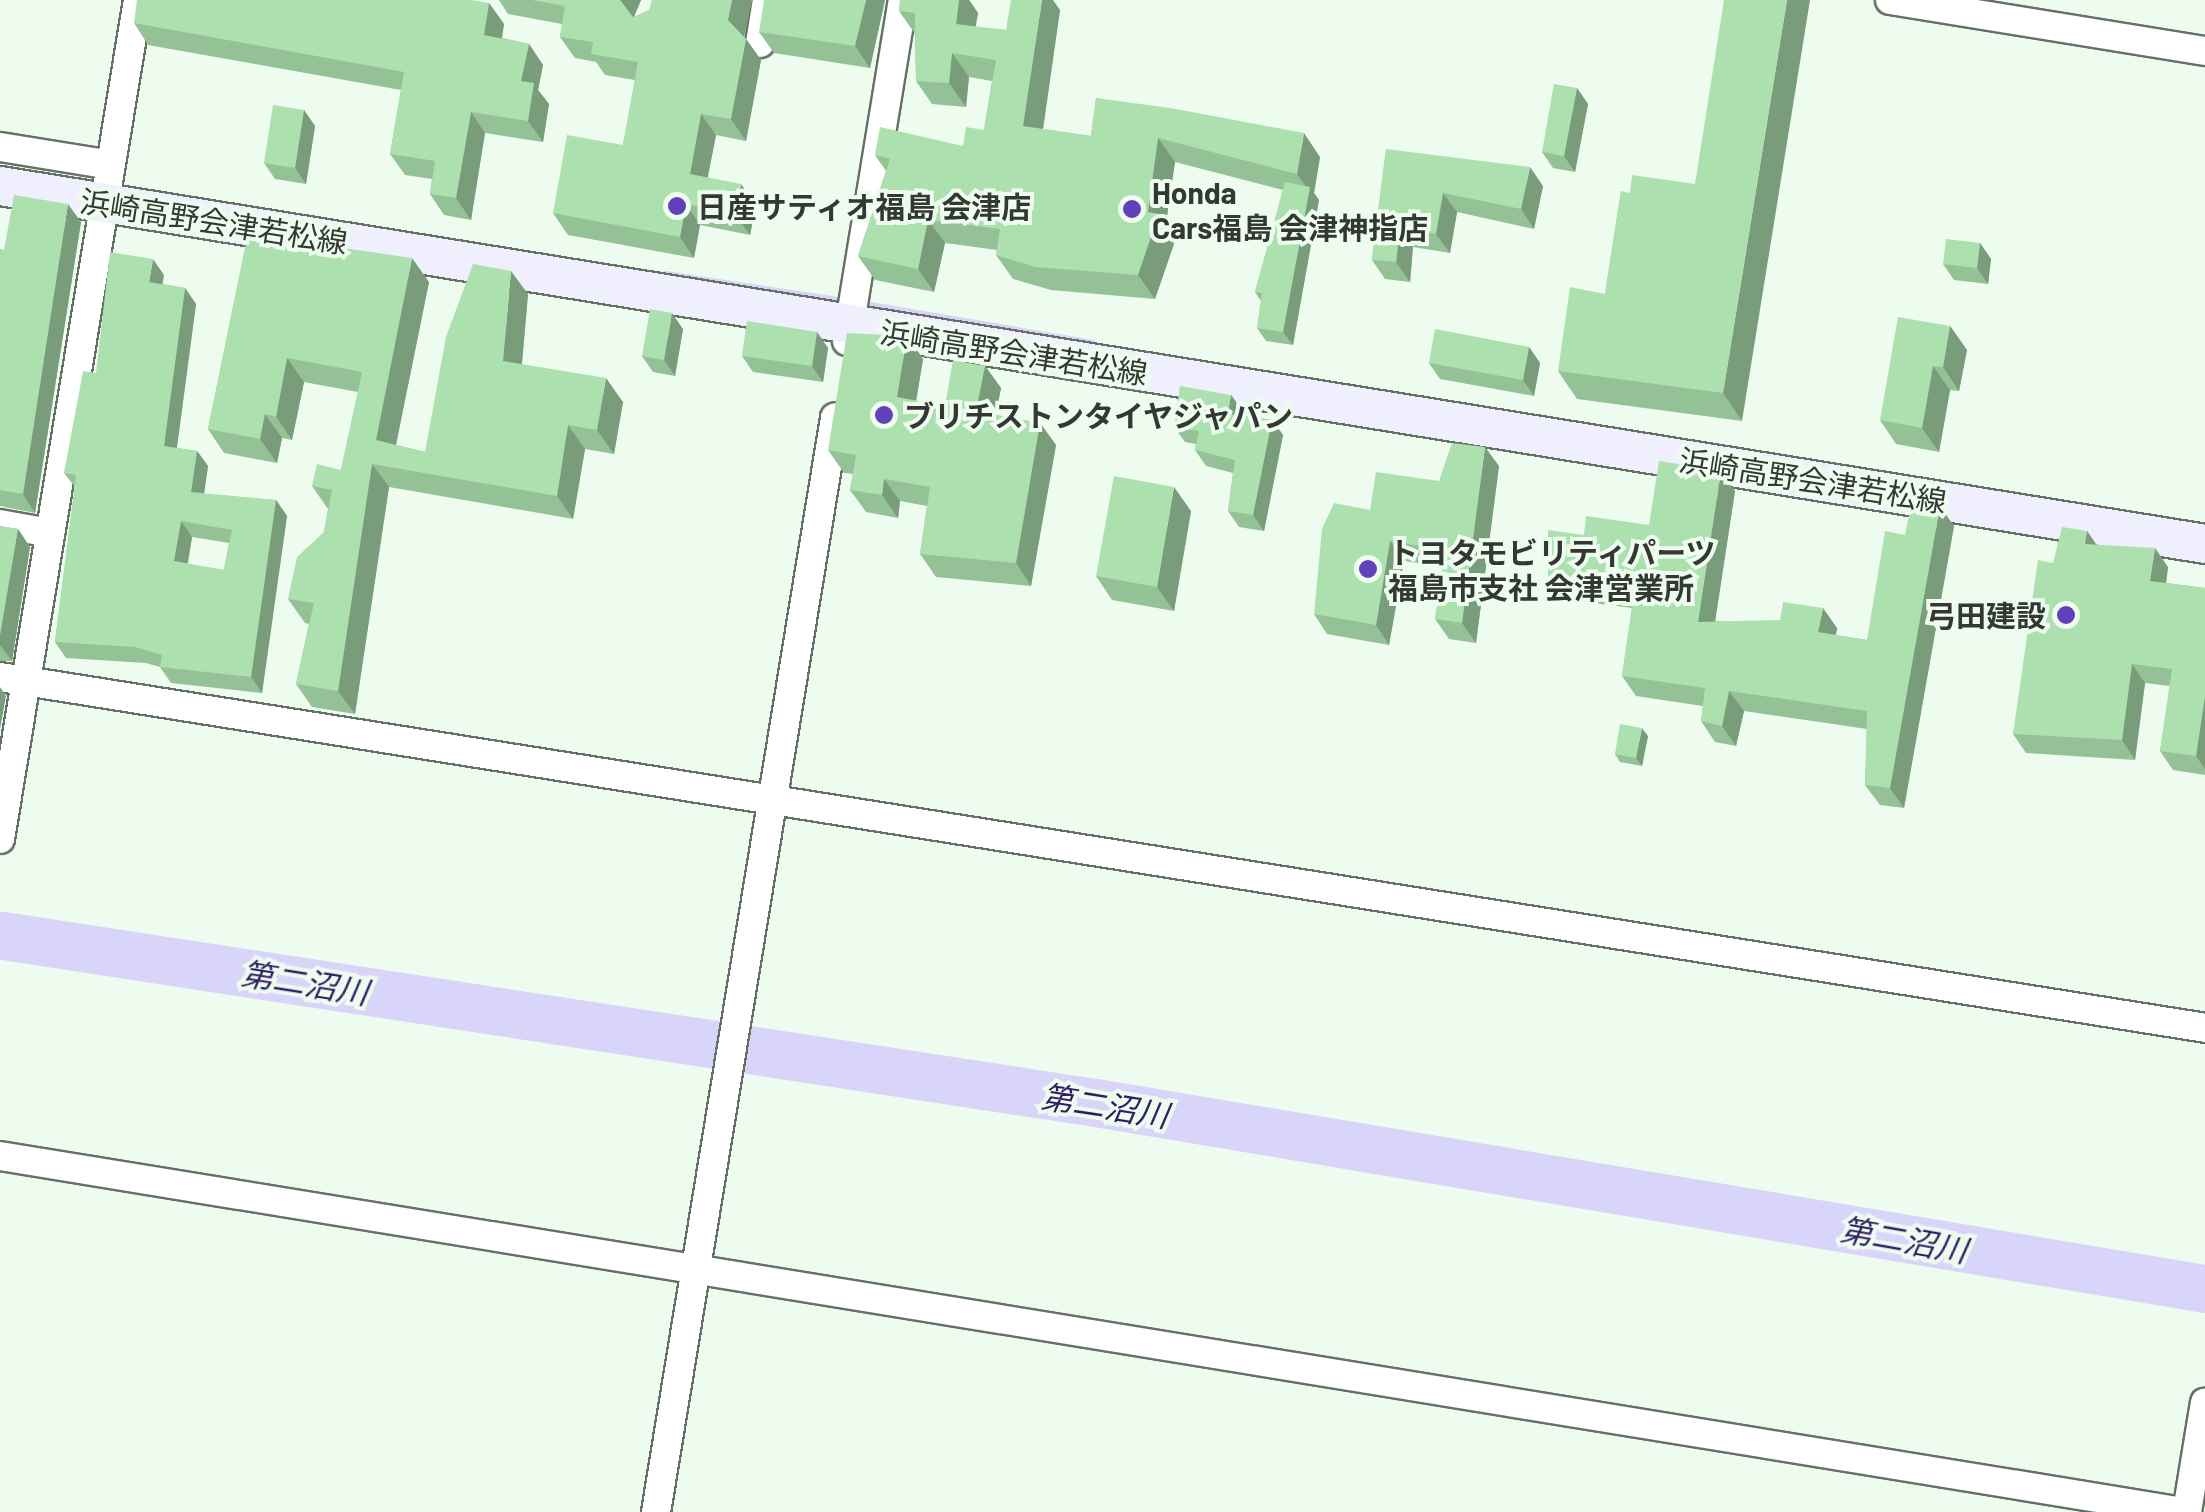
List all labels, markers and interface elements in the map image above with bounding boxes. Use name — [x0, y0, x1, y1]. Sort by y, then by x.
place label: Honda Cars福島 会津神指店 — [1152, 174, 1428, 244]
street label: 浜崎高野会津若松線 — [78, 182, 350, 260]
place label: 日産サティオ福島 会津店 — [697, 188, 1033, 224]
marker: 日産サティオ福島 会津店 — [666, 195, 688, 217]
marker: Honda Cars福島 会津神指店 — [1121, 198, 1143, 220]
street label: 浜崎高野会津若松線 — [878, 313, 1150, 391]
place label: ブリチストンタイヤジャパン — [904, 397, 1294, 433]
marker: ブリチストンタイヤジャパン — [873, 404, 895, 426]
street label: 浜崎高野会津若松線 — [1677, 441, 1949, 519]
place label: トヨタモビリティパーツ 福島市支社 会津営業所 — [1388, 534, 1718, 604]
marker: トヨタモビリティパーツ 福島市支社 会津営業所 — [1357, 558, 1379, 580]
place label: 弓田建設 — [1926, 597, 2046, 633]
marker: 弓田建設 — [2055, 604, 2077, 626]
water label: 第二沼川 — [239, 953, 371, 1011]
water label: 第二沼川 — [1039, 1076, 1171, 1134]
water label: 第二沼川 — [1838, 1209, 1970, 1269]

